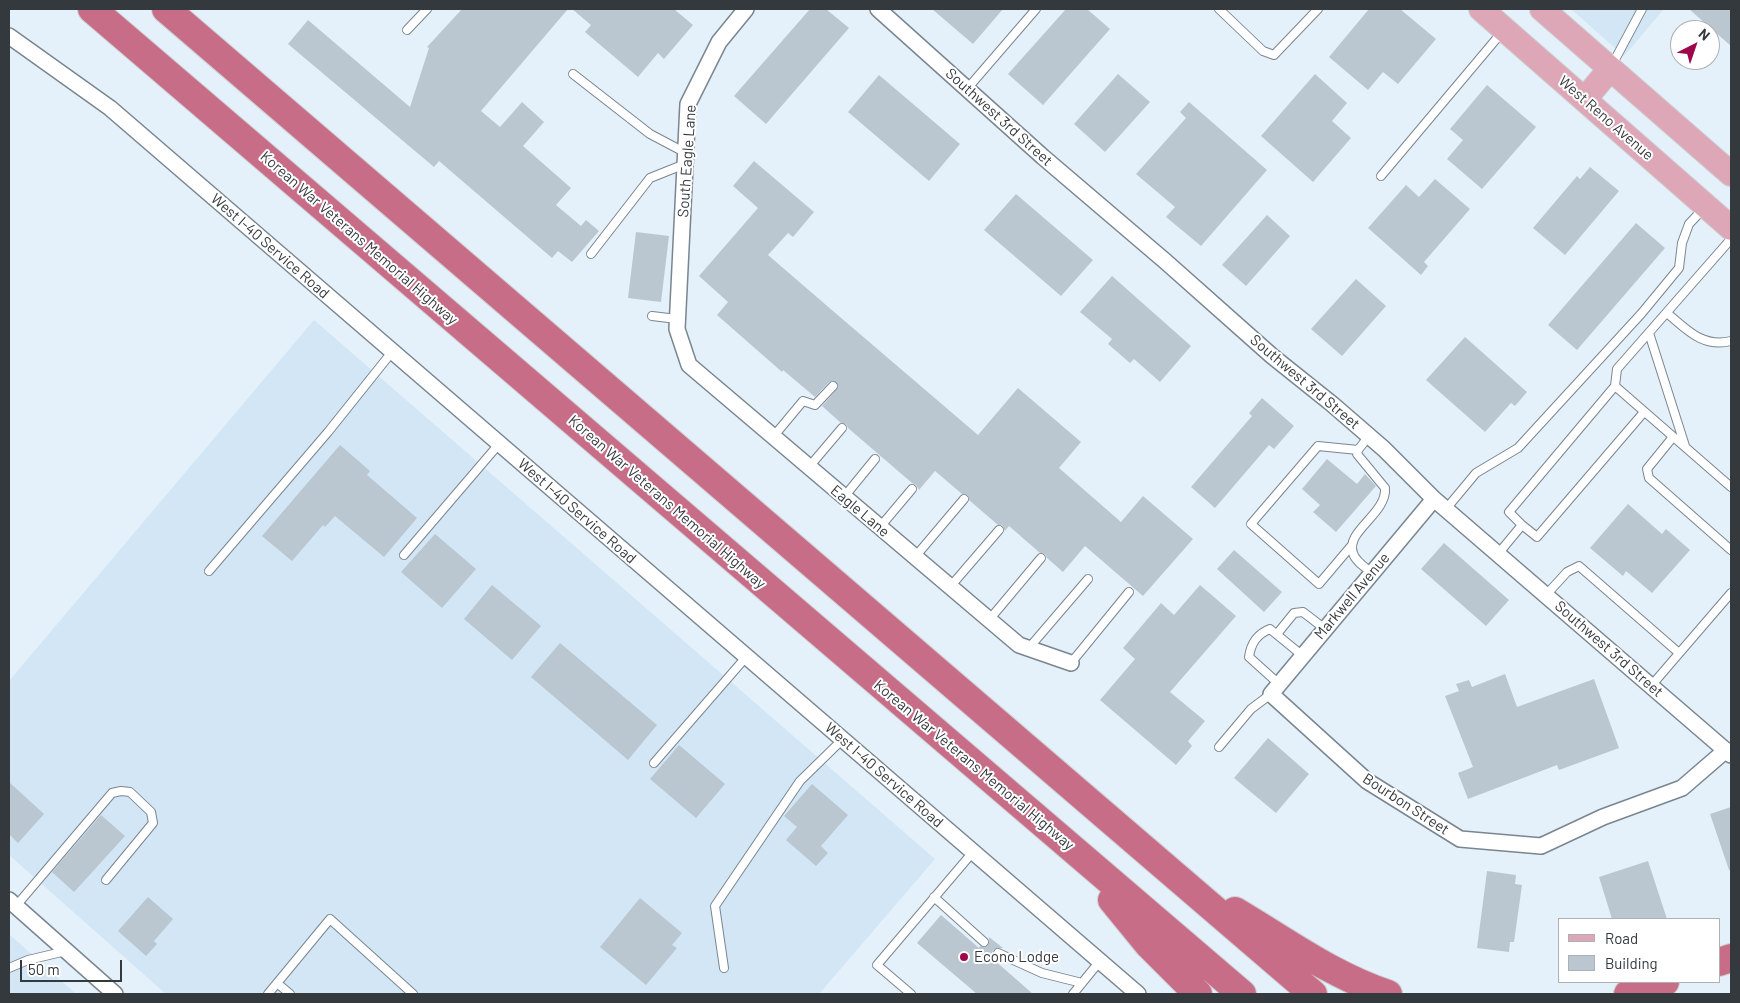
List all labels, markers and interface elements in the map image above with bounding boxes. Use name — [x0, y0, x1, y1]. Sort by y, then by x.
north arrow — [1670, 20, 1720, 70]
text: N — [1695, 25, 1714, 44]
street label: Southwest 3rd Street — [942, 64, 1056, 170]
street label: West Reno Avenue — [1555, 72, 1657, 164]
street label: South Eagle Lane — [674, 104, 700, 218]
street label: Korean War Veterans Memorial Highway — [257, 147, 461, 329]
street label: West I-40 Service Road — [207, 190, 333, 302]
street label: Southwest 3rd Street — [1246, 331, 1364, 433]
street label: Korean War Veterans Memorial Highway — [565, 411, 769, 593]
street label: West I-40 Service Road — [514, 455, 640, 567]
street label: Eagle Lane — [827, 481, 893, 541]
street label: Markwell Avenue — [1311, 549, 1393, 643]
street label: Southwest 3rd Street — [1551, 597, 1667, 701]
street label: Korean War Veterans Memorial Highway — [870, 676, 1078, 854]
street label: West I-40 Service Road — [821, 719, 947, 831]
street label: Bourbon Street — [1359, 769, 1453, 839]
legend — [1558, 918, 1720, 983]
text: Road — [1605, 929, 1638, 947]
place label: Econo Lodge — [974, 948, 1059, 966]
scale bar — [22, 950, 125, 982]
marker: Econo Lodge — [958, 951, 970, 963]
text: Building — [1605, 954, 1658, 972]
text: 50 m — [28, 960, 60, 978]

